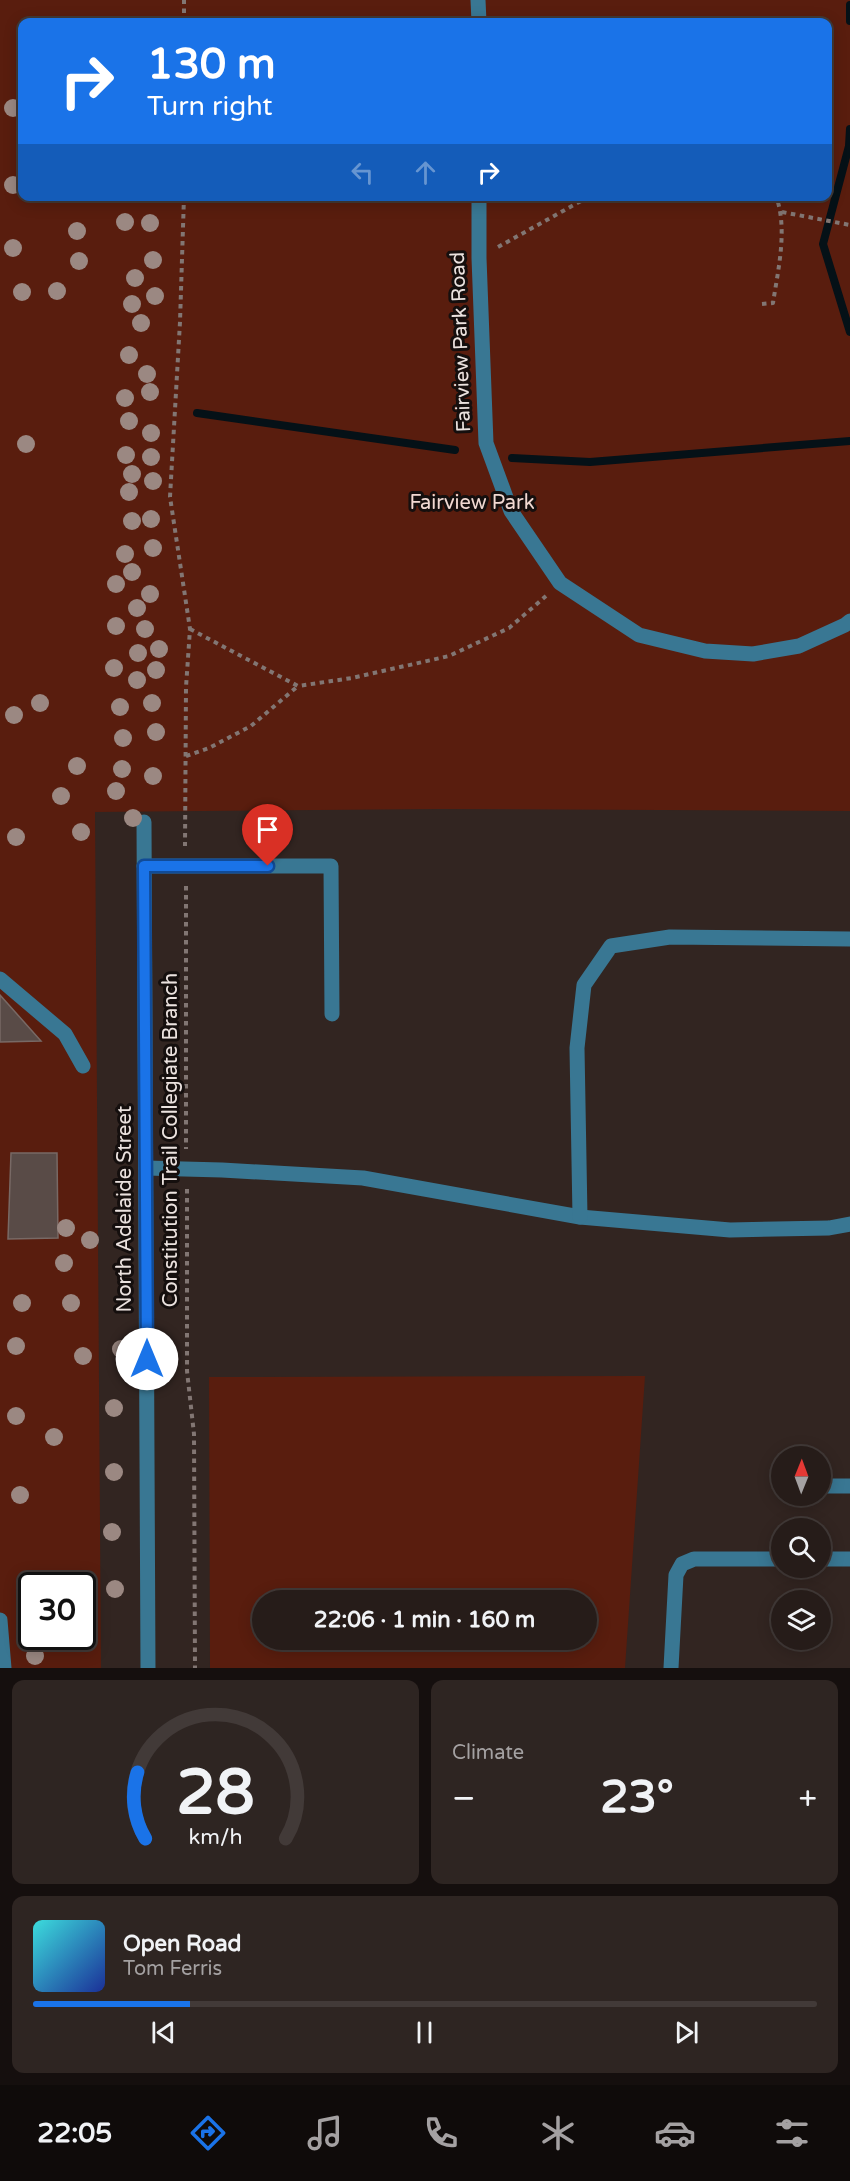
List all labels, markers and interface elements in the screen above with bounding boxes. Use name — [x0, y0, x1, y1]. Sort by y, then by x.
text: 130 m — [147, 39, 276, 90]
icon: right — [48, 42, 126, 120]
text: Turn right — [147, 90, 273, 123]
icon: left — [346, 156, 379, 189]
icon: ahead — [409, 156, 442, 189]
icon: right — [472, 156, 505, 189]
street label: Fairview Park Road — [446, 251, 476, 433]
park label: Fairview Park — [409, 491, 535, 515]
pin — [242, 804, 293, 866]
icon: arrive — [251, 813, 284, 846]
street label: Constitution Trail Collegiate Branch — [159, 973, 183, 1307]
street label: North Adelaide Street — [113, 1105, 137, 1312]
position arrow — [115, 1327, 179, 1391]
north arrow — [771, 1446, 831, 1506]
map controls — [771, 1446, 831, 1650]
button: search — [771, 1518, 831, 1578]
speed limit sign: 30 — [18, 1572, 96, 1650]
button: layers — [771, 1590, 831, 1650]
text: 22:06 · 1 min · 160 m — [314, 1607, 535, 1633]
text: Climate — [452, 1741, 524, 1765]
text: 28 — [176, 1756, 255, 1831]
text: 23° — [600, 1771, 674, 1825]
text: − — [452, 1779, 476, 1818]
text: + — [798, 1779, 817, 1818]
text: km/h — [189, 1824, 242, 1850]
text: Open Road — [123, 1931, 241, 1957]
text: Tom Ferris — [123, 1957, 222, 1981]
icon: previous — [147, 2016, 180, 2049]
icon: pause — [408, 2016, 441, 2049]
icon: next — [670, 2016, 703, 2049]
icon: directions — [187, 2112, 229, 2154]
icon: music — [304, 2112, 346, 2154]
icon: phone — [420, 2112, 462, 2154]
icon: climate — [537, 2112, 579, 2154]
icon: car — [654, 2112, 696, 2154]
icon: filters — [771, 2112, 813, 2154]
text: 22:05 — [37, 2117, 112, 2150]

